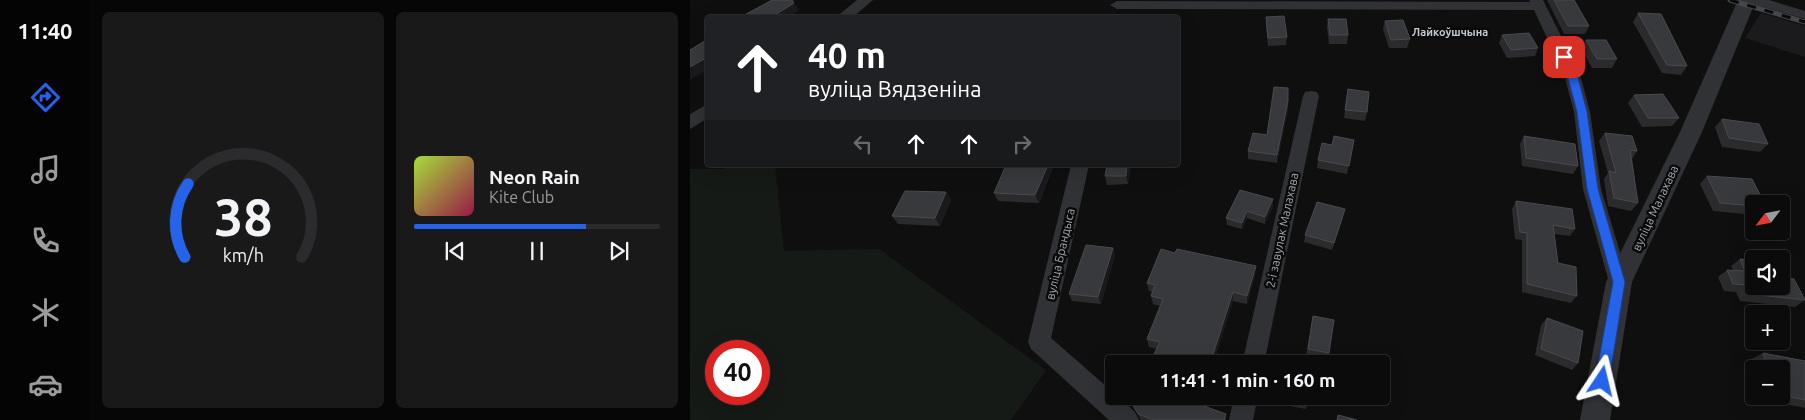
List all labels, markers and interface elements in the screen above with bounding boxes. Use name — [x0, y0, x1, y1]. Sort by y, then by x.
text: 11:40 — [17, 18, 73, 43]
district label: Лайкоўшчына — [1412, 26, 1488, 38]
icon: ahead — [725, 35, 790, 100]
text: 40 m — [808, 35, 886, 75]
pin — [1543, 36, 1585, 78]
icon: arrive — [1550, 43, 1578, 71]
text: вуліца Вядзеніна — [808, 76, 981, 101]
icon: directions — [28, 80, 63, 115]
icon: left — [849, 130, 877, 158]
icon: ahead — [902, 130, 930, 158]
icon: ahead — [955, 130, 983, 158]
icon: right — [1008, 130, 1036, 158]
icon: music — [28, 152, 63, 187]
street label: вуліца Малахава — [1629, 163, 1681, 253]
text: Neon Rain — [489, 166, 580, 188]
street label: 2-і завулак Малахава — [1263, 171, 1301, 289]
text: 38 — [214, 188, 272, 246]
text: Kite Club — [489, 188, 554, 206]
north arrow — [1745, 195, 1790, 240]
map controls — [1745, 195, 1790, 405]
street label: вуліца Брандыса — [1043, 207, 1077, 301]
icon: phone — [28, 223, 63, 258]
icon: previous — [441, 237, 469, 265]
icon: pause — [523, 237, 551, 265]
icon: next — [605, 237, 633, 265]
text: km/h — [222, 245, 264, 265]
button: sound — [1745, 250, 1790, 295]
icon: climate — [28, 295, 63, 330]
button: + — [1745, 305, 1790, 350]
speed limit sign: 40 — [705, 340, 770, 405]
position arrow — [1575, 354, 1627, 406]
button: − — [1745, 360, 1790, 405]
icon: car — [28, 367, 63, 402]
text: 11:41 · 1 min · 160 m — [1160, 369, 1335, 391]

